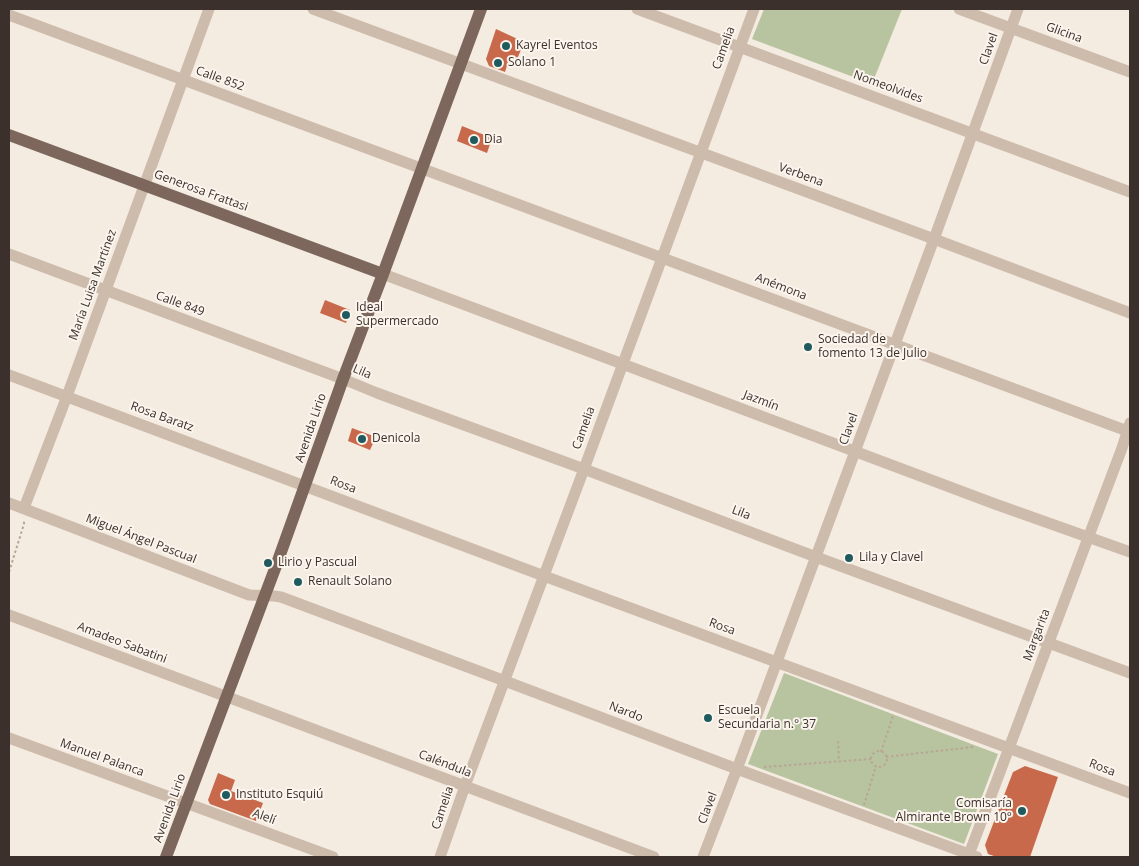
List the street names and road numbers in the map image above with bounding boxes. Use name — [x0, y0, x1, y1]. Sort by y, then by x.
street label: Glicina — [1044, 20, 1084, 46]
street label: Camelia — [710, 24, 738, 72]
street label: Clavel — [977, 31, 1001, 67]
street label: Calle 852 — [194, 64, 246, 94]
street label: Nomeolvides — [851, 68, 925, 106]
street label: Verbena — [776, 160, 826, 190]
street label: Generosa Frattasi — [152, 167, 250, 215]
street label: María Luisa Martínez — [66, 228, 120, 342]
street label: Anémona — [753, 271, 809, 303]
street label: Calle 849 — [154, 289, 206, 319]
street label: Lila — [350, 362, 374, 382]
street label: Jazmín — [741, 388, 781, 414]
street label: Avenida Lirio — [292, 391, 330, 465]
street label: Rosa Baratz — [129, 399, 195, 435]
street label: Camelia — [570, 404, 598, 452]
street label: Clavel — [837, 411, 861, 447]
street label: Rosa — [328, 473, 358, 497]
street label: Lila — [730, 503, 752, 523]
street label: Miguel Ángel Pascual — [84, 511, 198, 567]
street label: Margarita — [1021, 607, 1053, 663]
street label: Rosa — [707, 616, 737, 638]
street label: Amadeo Sabatini — [75, 619, 169, 667]
street label: Nardo — [607, 699, 645, 725]
street label: Manuel Palanca — [58, 736, 146, 780]
street label: Caléndula — [416, 747, 474, 781]
street label: Rosa — [1087, 756, 1117, 780]
street label: Avenida Lirio — [151, 772, 189, 844]
street label: Camelia — [429, 784, 457, 832]
street label: Clavel — [695, 790, 721, 826]
street label: Alelí — [251, 806, 277, 828]

